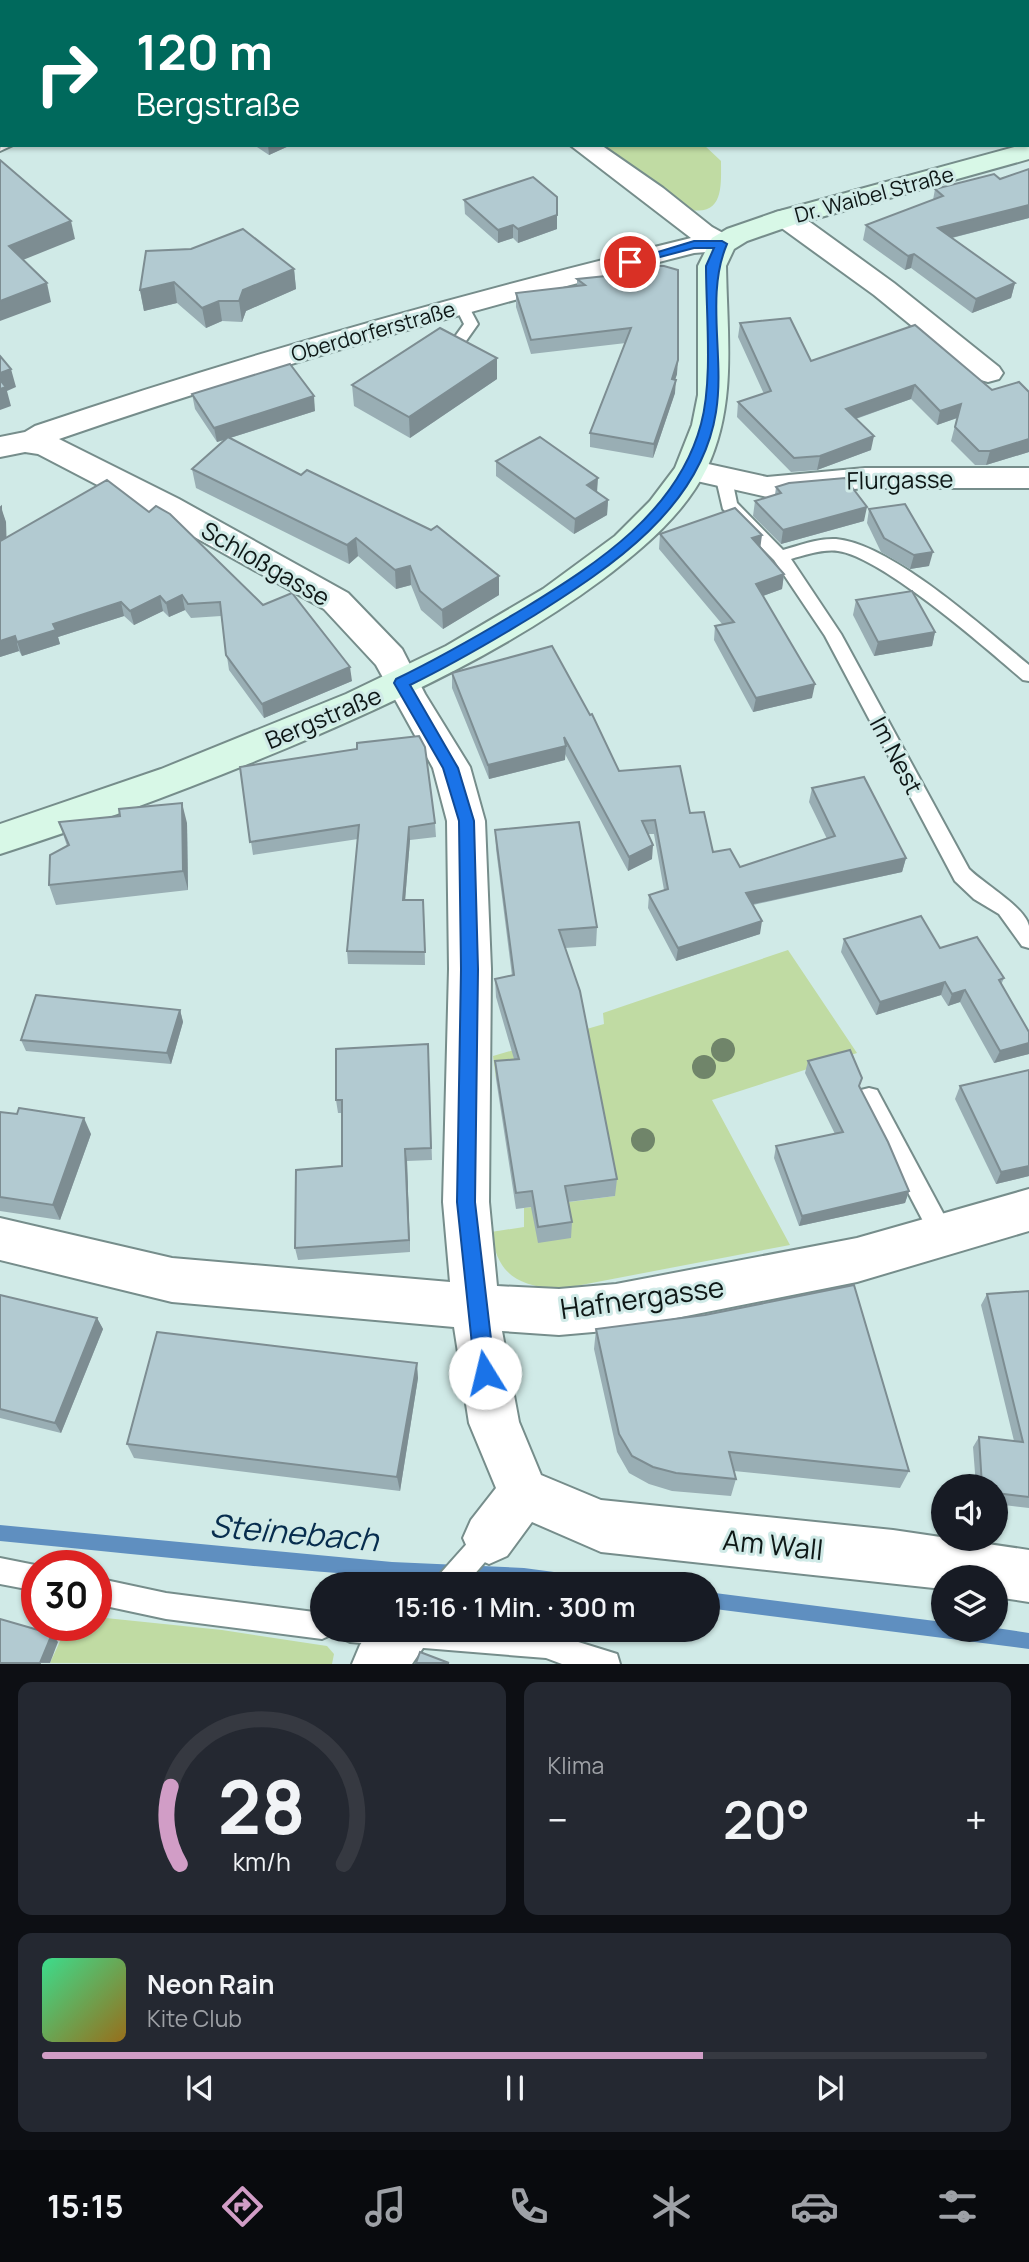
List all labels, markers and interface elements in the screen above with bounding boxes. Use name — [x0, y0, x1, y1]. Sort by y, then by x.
text: 120 m — [136, 18, 273, 85]
icon: right — [21, 28, 112, 119]
text: Bergstraße — [136, 82, 300, 126]
street label: Dr. Waibel Straße — [791, 159, 957, 229]
pin — [600, 232, 660, 292]
icon: arrive — [611, 243, 649, 281]
street label: Oberdorferstraße — [288, 294, 458, 368]
street label: Flurgasse — [846, 462, 954, 496]
street label: Schloßgasse — [196, 513, 336, 613]
street label: Bergstraße — [260, 678, 386, 756]
street label: Im Nest — [863, 710, 931, 800]
street label: Hafnergasse — [558, 1267, 726, 1327]
position arrow — [448, 1336, 522, 1410]
map controls — [931, 1474, 1008, 1642]
button: sound — [931, 1474, 1008, 1551]
water label: Steinebach — [208, 1503, 381, 1561]
street label: Am Wall — [721, 1520, 825, 1568]
speed limit sign: 30 — [21, 1550, 112, 1641]
button: layers — [931, 1565, 1008, 1642]
text: 15:16 · 1 Min. · 300 m — [395, 1589, 635, 1625]
text: Klima — [548, 1749, 604, 1781]
text: 28 — [218, 1757, 306, 1857]
text: 20° — [723, 1784, 810, 1855]
text: − — [548, 1793, 568, 1845]
text: + — [965, 1793, 987, 1845]
text: km/h — [233, 1844, 291, 1879]
text: Neon Rain — [147, 1966, 275, 2002]
text: Kite Club — [147, 2002, 242, 2034]
icon: previous — [181, 2069, 219, 2107]
icon: pause — [496, 2069, 534, 2107]
icon: next — [811, 2069, 849, 2107]
icon: directions — [218, 2182, 267, 2231]
icon: music — [361, 2182, 410, 2231]
icon: phone — [504, 2182, 553, 2231]
icon: climate — [647, 2182, 696, 2231]
icon: car — [790, 2182, 839, 2231]
icon: filters — [933, 2182, 982, 2231]
text: 15:15 — [47, 2184, 124, 2228]

